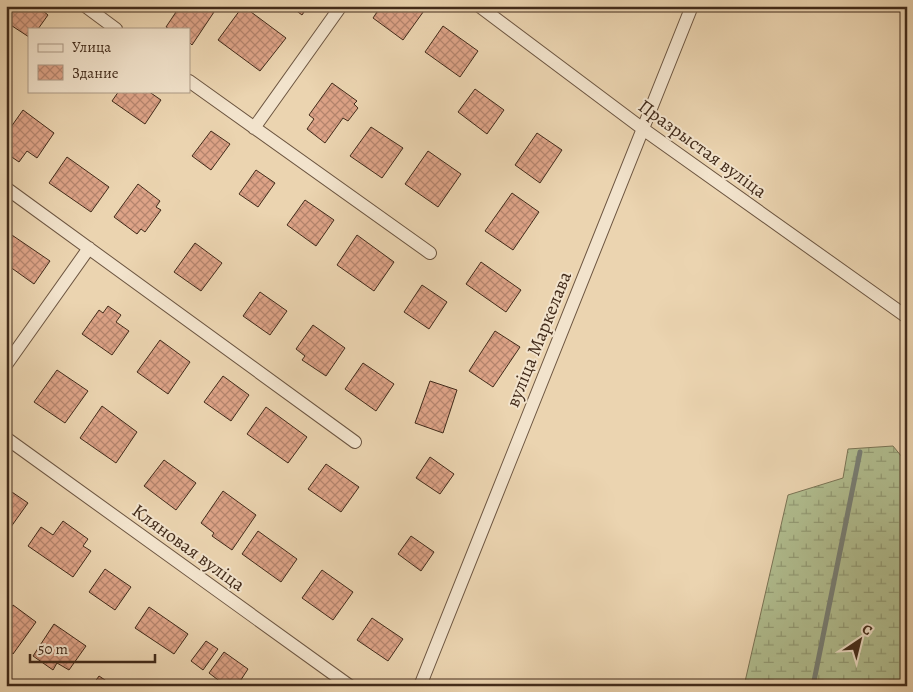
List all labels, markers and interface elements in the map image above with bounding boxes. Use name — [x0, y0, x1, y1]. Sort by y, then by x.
legend — [28, 28, 190, 92]
text: Улица — [72, 37, 111, 57]
text: Здание — [72, 63, 119, 83]
street label: Празрыстая вуліца — [633, 93, 772, 204]
street label: вуліца Маркелава — [500, 267, 578, 411]
street label: Кляновая вуліца — [127, 498, 250, 598]
north arrow — [836, 614, 886, 664]
text: С — [858, 620, 876, 640]
scale bar — [30, 632, 155, 664]
text: 50 m — [38, 639, 68, 659]

